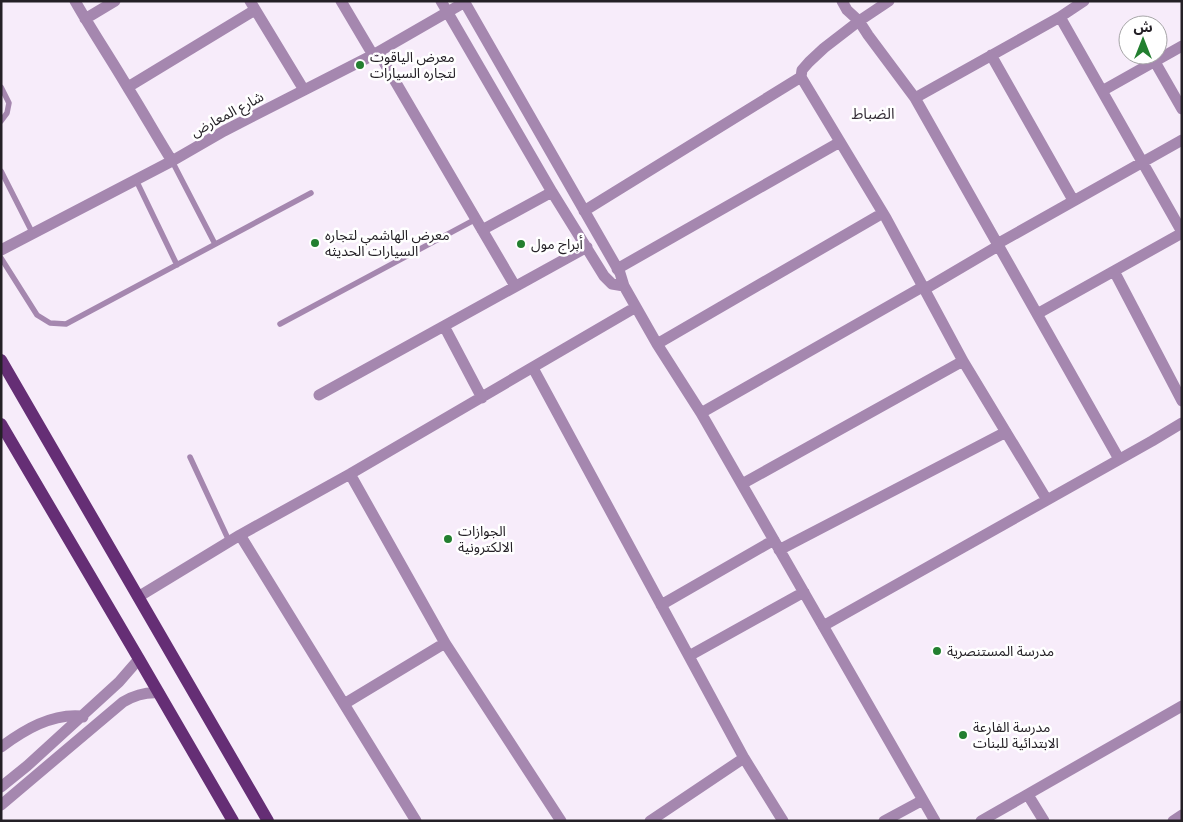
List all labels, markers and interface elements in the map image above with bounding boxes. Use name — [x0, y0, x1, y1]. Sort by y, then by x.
north arrow — [1118, 15, 1168, 65]
text: ش — [1133, 17, 1153, 36]
place label: معرض الياقوت لتجاره السيارات — [370, 47, 456, 82]
marker: معرض الياقوت لتجاره السيارات — [354, 59, 366, 71]
street label: شارع المعارض — [187, 86, 268, 143]
district label: الضباط — [851, 103, 895, 123]
place label: معرض الهاشمي لتجاره السيارات الحديثه — [325, 225, 450, 260]
place label: أبراج مول — [531, 234, 583, 255]
marker: معرض الهاشمي لتجاره السيارات الحديثه — [309, 237, 321, 249]
marker: أبراج مول — [515, 238, 527, 250]
place label: الجوازات الالكترونية — [458, 521, 513, 556]
marker: الجوازات الالكترونية — [442, 533, 454, 545]
place label: مدرسة المستنصرية — [947, 641, 1054, 660]
marker: مدرسة المستنصرية — [931, 645, 943, 657]
place label: مدرسة الفارعة الابتدائية للبنات — [973, 717, 1059, 752]
marker: مدرسة الفارعة الابتدائية للبنات — [957, 729, 969, 741]

